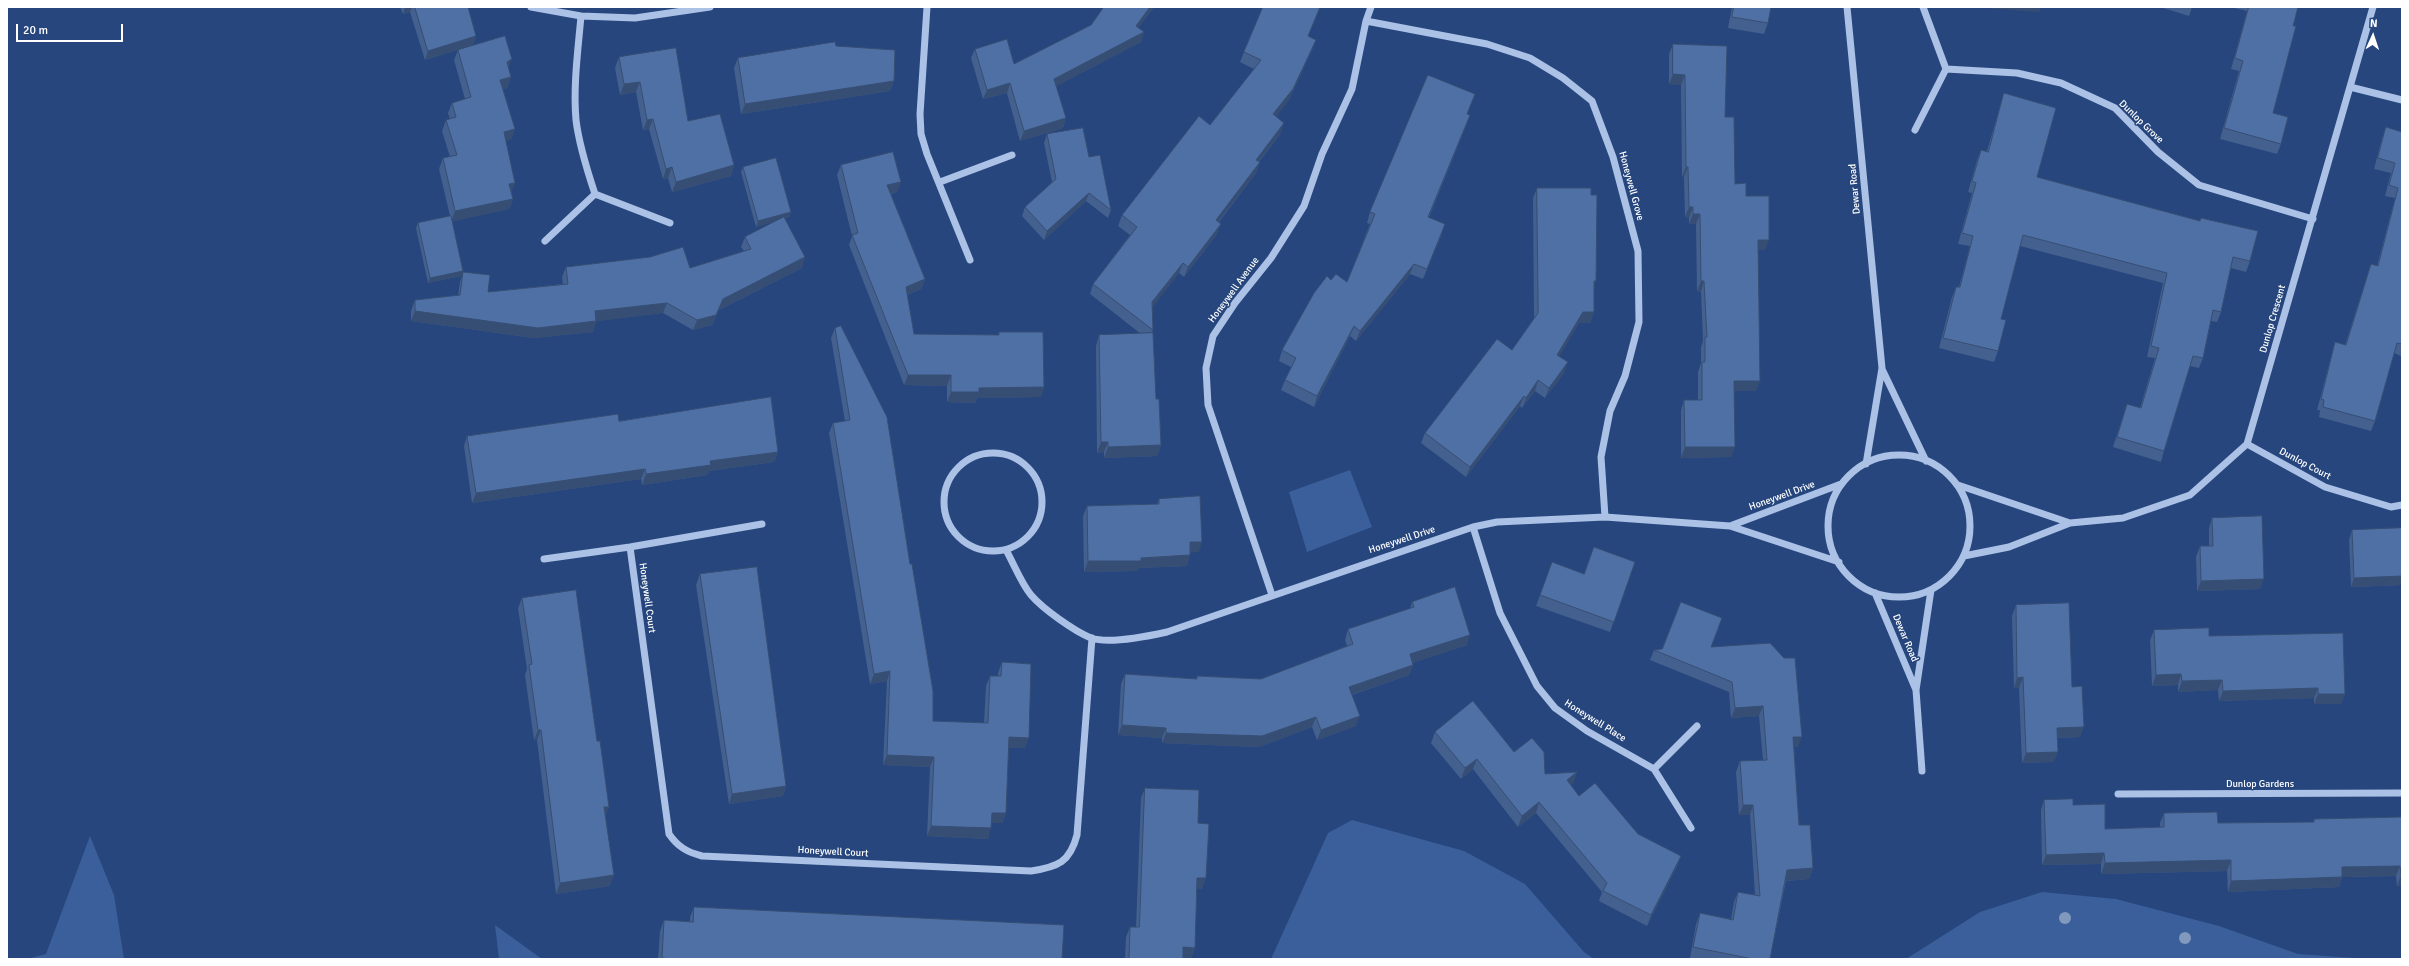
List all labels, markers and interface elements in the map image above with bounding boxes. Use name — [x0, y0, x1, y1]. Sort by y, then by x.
scale bar — [18, 16, 125, 42]
north arrow — [2353, 16, 2393, 56]
text: N — [2369, 17, 2378, 30]
text: 20 m — [23, 23, 48, 38]
street label: Dunlop Grove — [2116, 98, 2166, 146]
street label: Honeywell Grove — [1616, 150, 1646, 222]
street label: Dewar Road — [1847, 163, 1863, 215]
street label: Honeywell Avenue — [1206, 255, 1262, 325]
street label: Dunlop Crescent — [2258, 283, 2288, 355]
street label: Dunlop Court — [2277, 445, 2333, 483]
street label: Honeywell Drive — [1747, 478, 1817, 514]
street label: Honeywell Drive — [1367, 524, 1437, 556]
street label: Honeywell Court — [636, 562, 658, 634]
street label: Dewar Road — [1890, 612, 1920, 664]
street label: Honeywell Place — [1562, 697, 1628, 745]
street label: Dunlop Gardens — [2226, 778, 2294, 790]
street label: Honeywell Court — [797, 844, 869, 860]

